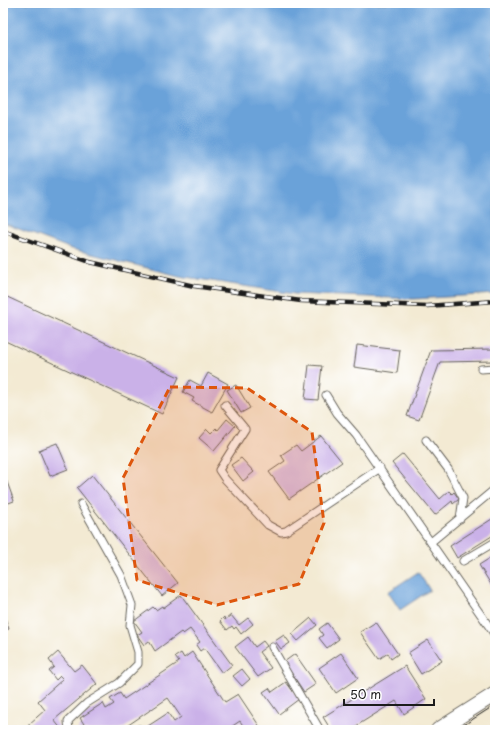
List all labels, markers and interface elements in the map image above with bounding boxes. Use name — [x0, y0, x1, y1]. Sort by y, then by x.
scale bar — [344, 681, 434, 707]
text: 50 m — [350, 685, 381, 703]

